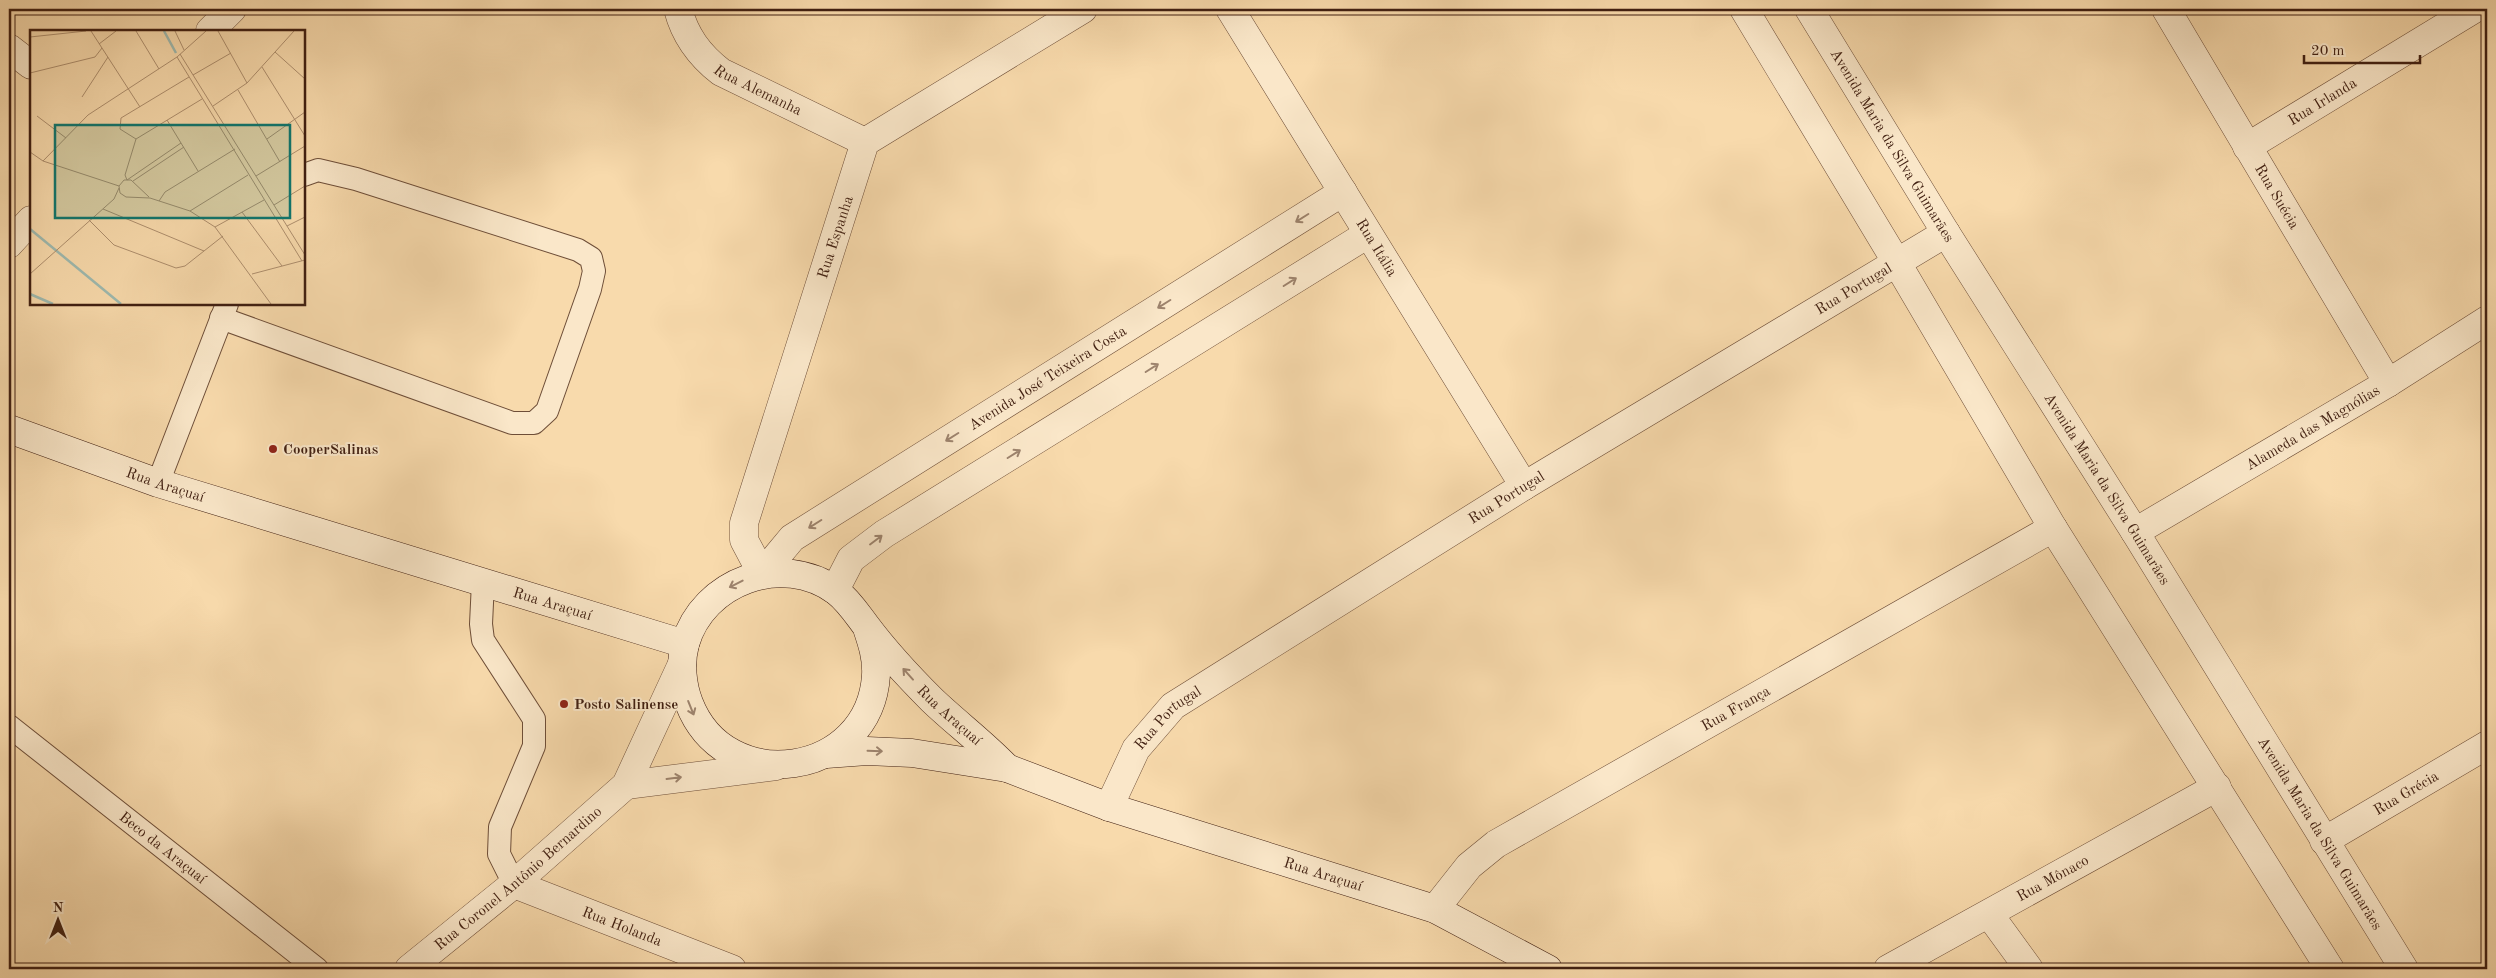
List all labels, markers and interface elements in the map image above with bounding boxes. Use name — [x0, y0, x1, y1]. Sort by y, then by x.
inset map — [30, 30, 305, 305]
scale bar — [2304, 32, 2420, 64]
text: 20 m — [2311, 44, 2345, 59]
street label: Avenida Maria da Silva Guimarães — [1827, 47, 1956, 246]
street label: Rua Alemanha — [710, 63, 804, 119]
street label: Rua Irlanda — [2286, 76, 2360, 129]
street label: Rua Suécia — [2251, 162, 2301, 233]
street label: Rua Espanha — [816, 194, 857, 281]
one-way arrow — [1295, 213, 1309, 223]
street label: Rua Itália — [1352, 217, 1399, 280]
street label: Rua Portugal — [1813, 261, 1895, 318]
one-way arrow — [1282, 277, 1296, 287]
one-way arrow — [1157, 299, 1171, 309]
street label: Avenida José Teixeira Costa — [967, 324, 1130, 434]
one-way arrow — [1144, 363, 1158, 373]
street label: Alameda das Magnólias — [2244, 383, 2383, 474]
street label: Avenida Maria da Silva Guimarães — [2040, 391, 2172, 588]
one-way arrow — [946, 432, 960, 442]
marker: CooperSalinas — [267, 443, 279, 455]
place label: CooperSalinas — [283, 443, 378, 458]
one-way arrow — [1006, 448, 1020, 458]
street label: Rua Araçuaí — [124, 466, 207, 506]
street label: Rua Portugal — [1467, 469, 1548, 528]
one-way arrow — [808, 519, 822, 529]
one-way arrow — [869, 535, 883, 545]
one-way arrow — [729, 580, 744, 589]
street label: Rua Araçuaí — [511, 586, 594, 624]
one-way arrow — [902, 667, 914, 680]
street label: Rua Araçuaí — [913, 683, 985, 750]
street label: Rua Portugal — [1133, 684, 1204, 753]
street label: Rua França — [1699, 684, 1774, 735]
marker: Posto Salinense — [558, 698, 570, 710]
place label: Posto Salinense — [574, 698, 678, 713]
one-way arrow — [687, 700, 696, 715]
street label: Avenida Maria da Silva Guimarães — [2254, 735, 2384, 933]
one-way arrow — [867, 747, 883, 756]
street label: Rua Grécia — [2372, 769, 2442, 819]
one-way arrow — [666, 773, 682, 783]
street label: Rua Coronel Antônio Bernardino — [433, 804, 605, 954]
street label: Beco da Araçuaí — [116, 810, 209, 888]
street label: Rua Mônaco — [2015, 853, 2092, 905]
street label: Rua Araçuaí — [1282, 856, 1365, 895]
north arrow — [32, 896, 82, 946]
text: N — [53, 901, 64, 915]
street label: Rua Holanda — [579, 905, 664, 950]

